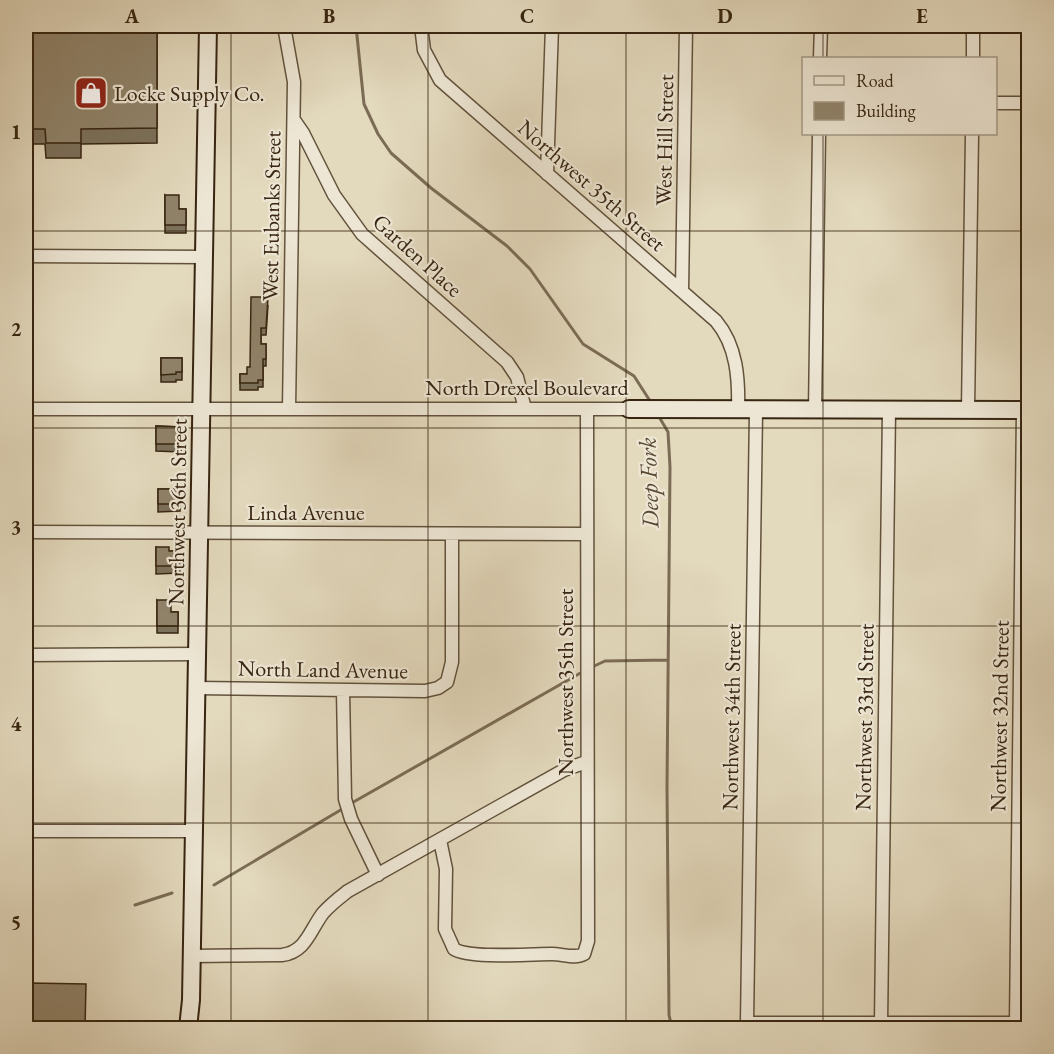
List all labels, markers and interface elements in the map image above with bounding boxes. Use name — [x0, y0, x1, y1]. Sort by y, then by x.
text: A — [124, 3, 140, 29]
text: B — [323, 3, 335, 29]
text: C — [520, 3, 534, 29]
text: D — [717, 3, 733, 29]
text: E — [916, 3, 928, 29]
legend — [802, 57, 997, 135]
text: Road — [856, 69, 895, 92]
street label: West Hill Street — [649, 74, 680, 206]
shop icon: Locke Supply Co. — [73, 75, 109, 111]
place label: Locke Supply Co. — [114, 79, 265, 108]
text: Building — [856, 99, 916, 122]
street label: Northwest 35th Street — [512, 113, 672, 258]
text: 1 — [11, 119, 21, 145]
street label: West Eubanks Street — [256, 130, 287, 301]
street label: Garden Place — [367, 207, 469, 304]
text: 2 — [11, 316, 22, 342]
street label: North Drexel Boulevard — [425, 373, 630, 402]
street label: Northwest 36th Street — [161, 418, 194, 606]
water label: Deep Fork — [631, 437, 666, 530]
street label: Linda Avenue — [247, 498, 365, 527]
text: 3 — [11, 514, 21, 540]
street label: Northwest 35th Street — [551, 588, 580, 775]
street label: Northwest 32nd Street — [983, 620, 1016, 812]
street label: Northwest 34th Street — [715, 623, 748, 811]
street label: Northwest 33rd Street — [848, 623, 881, 811]
street label: North Land Avenue — [238, 654, 409, 685]
text: 4 — [11, 711, 22, 737]
text: 5 — [11, 909, 21, 935]

